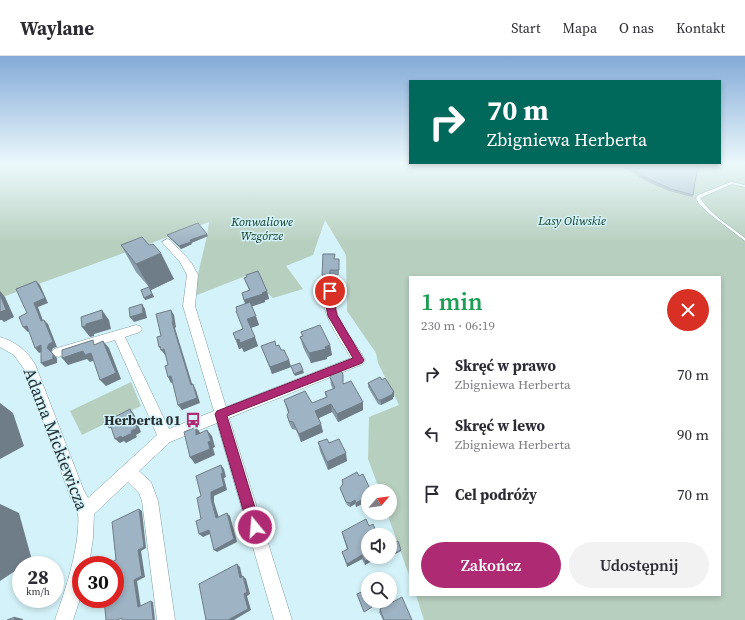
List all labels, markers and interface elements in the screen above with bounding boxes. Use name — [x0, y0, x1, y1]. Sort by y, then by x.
text: Waylane — [20, 15, 94, 41]
text: Start — [511, 18, 541, 38]
text: Mapa — [563, 18, 597, 38]
text: O nas — [619, 18, 654, 38]
text: Kontakt — [676, 18, 725, 38]
text: 70 m — [487, 91, 549, 129]
icon: right — [421, 96, 473, 148]
text: Zbigniewa Herberta — [487, 127, 647, 152]
park label: Lasy Oliwskie — [537, 213, 606, 229]
park label: Konwaliowe Wzgórze — [230, 214, 293, 244]
pin — [313, 274, 347, 308]
icon: arrive — [319, 280, 341, 302]
text: 1 min — [421, 285, 483, 318]
button: close — [667, 289, 709, 331]
text: 230 m · 06:19 — [421, 317, 495, 334]
text: Skręć w prawo — [455, 355, 556, 376]
icon: right — [421, 363, 443, 385]
street label: Adama Mickiewicza — [18, 364, 94, 514]
text: 70 m — [677, 364, 709, 385]
text: Zbigniewa Herberta — [455, 376, 571, 393]
place label: Herberta 01 — [104, 410, 181, 430]
bus stop icon: Herberta 01 — [184, 411, 202, 429]
text: Skręć w lewo — [455, 415, 545, 436]
icon: left — [421, 423, 443, 445]
text: 90 m — [677, 424, 709, 445]
text: Zbigniewa Herberta — [455, 436, 571, 453]
icon: arrive — [421, 483, 443, 505]
north arrow — [361, 484, 397, 520]
map controls — [361, 484, 397, 608]
text: Cel podróży — [455, 484, 537, 505]
text: 70 m — [677, 484, 709, 505]
position arrow — [234, 506, 276, 548]
button: sound — [361, 528, 397, 564]
button: Zakończ — [421, 542, 561, 588]
button: Udostępnij — [569, 542, 709, 588]
speed limit sign: 30 — [72, 556, 124, 608]
text: 28 — [27, 563, 49, 591]
button: search — [361, 572, 397, 608]
text: km/h — [26, 585, 50, 598]

